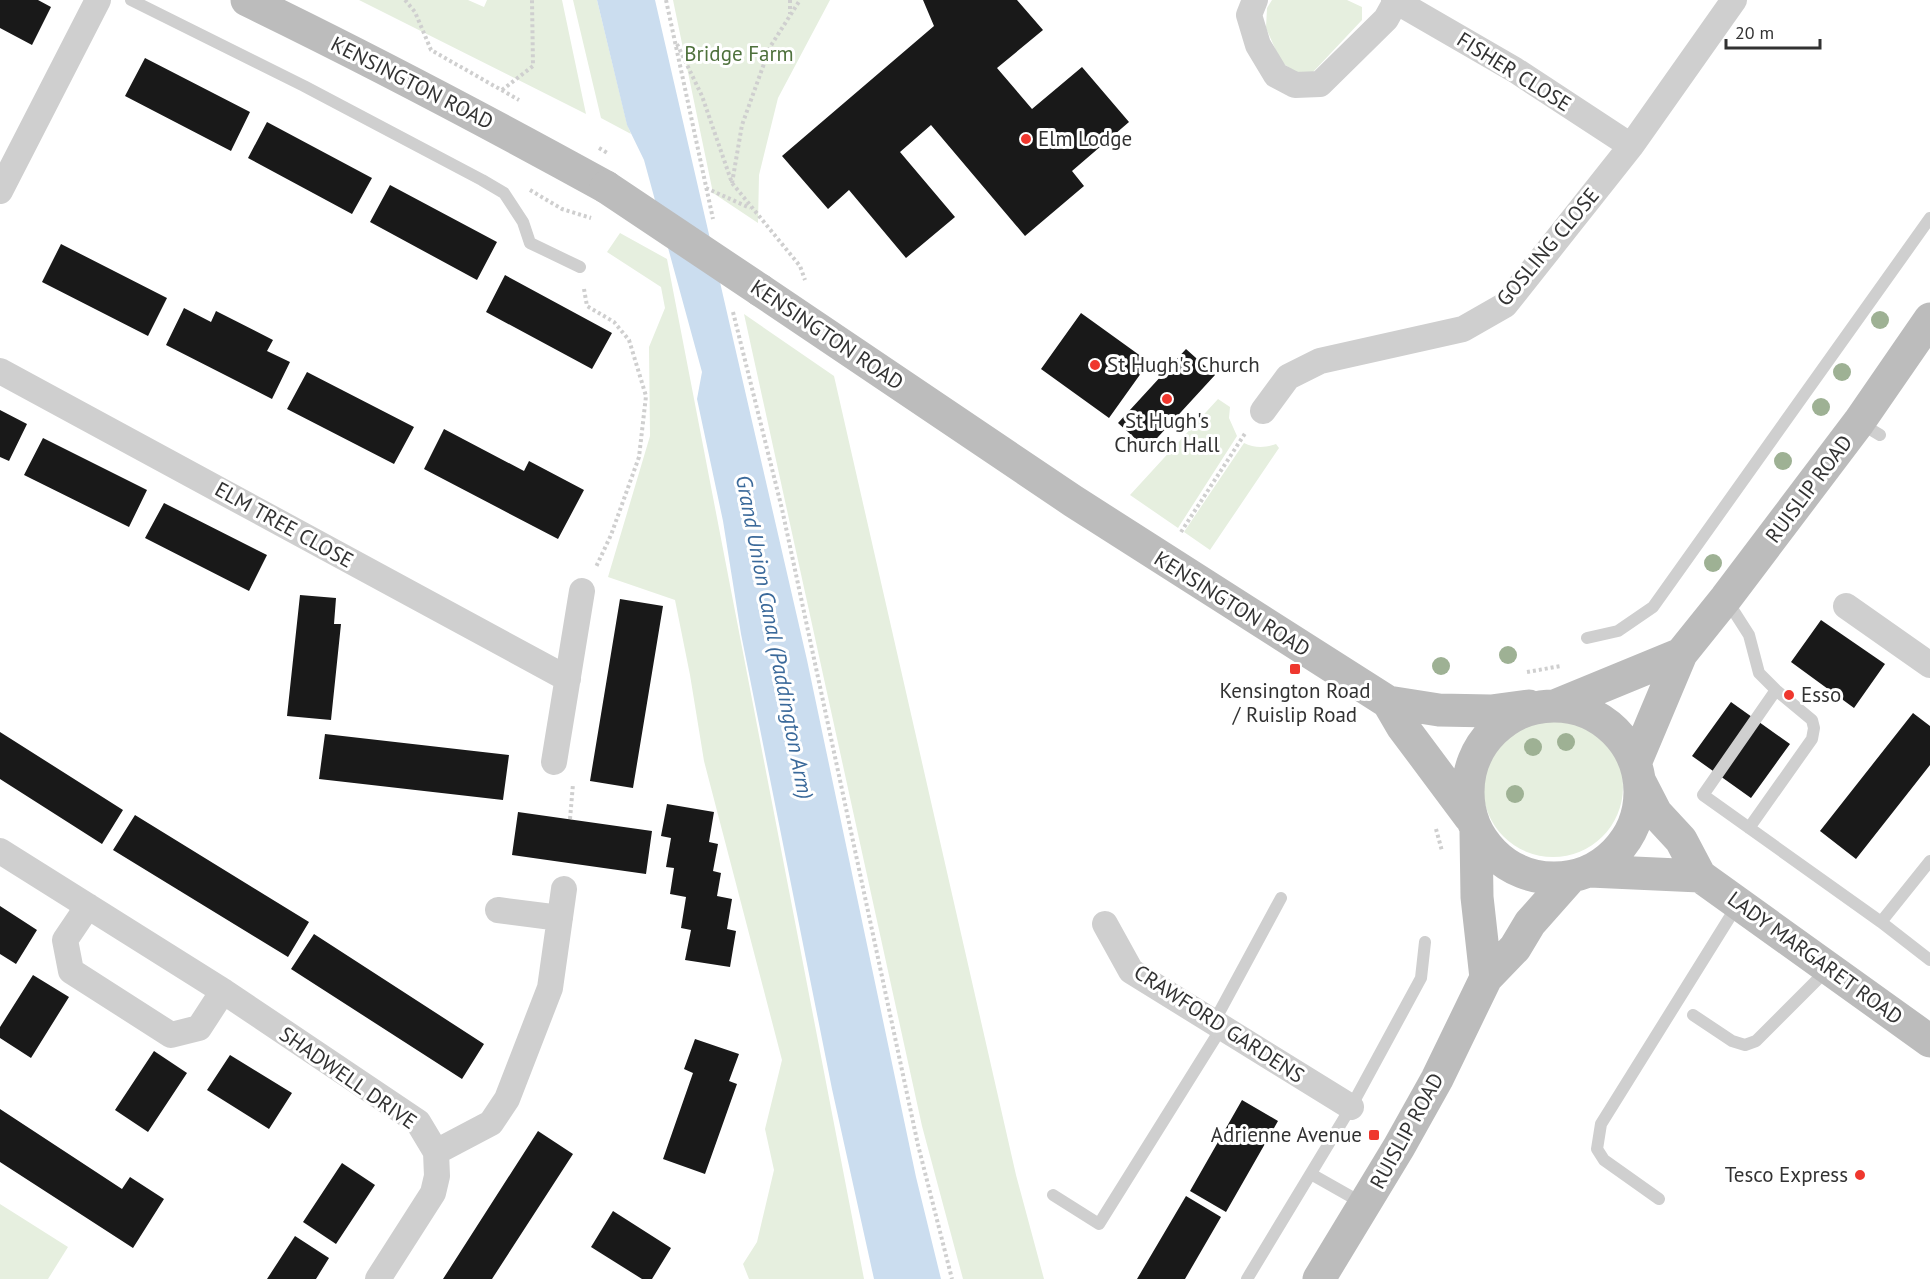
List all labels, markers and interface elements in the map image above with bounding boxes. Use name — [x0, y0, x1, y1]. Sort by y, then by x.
scale bar — [1726, 12, 1820, 50]
text: 20 m — [1735, 21, 1774, 44]
street label: FISHER CLOSE — [1452, 26, 1576, 117]
street label: KENSINGTON ROAD — [327, 30, 498, 135]
park label: Bridge Farm — [684, 40, 794, 67]
place label: Elm Lodge — [1038, 125, 1132, 152]
marker: Elm Lodge — [1019, 132, 1033, 146]
street label: GOSLING CLOSE — [1490, 182, 1605, 311]
street label: KENSINGTON ROAD — [746, 273, 909, 396]
place label: St Hugh's Church — [1107, 351, 1260, 378]
marker: St Hugh's Church — [1088, 358, 1102, 372]
marker: St Hugh's Church Hall — [1160, 392, 1174, 406]
place label: St Hugh's Church Hall — [1114, 407, 1220, 458]
street label: RUISLIP ROAD — [1759, 429, 1858, 548]
water label: Grand Union Canal (Paddington Arm) — [730, 473, 820, 801]
street label: ELM TREE CLOSE — [210, 475, 358, 574]
street label: KENSINGTON ROAD — [1149, 545, 1315, 662]
marker: Kensington Road / Ruislip Road — [1288, 662, 1302, 676]
place label: Kensington Road / Ruislip Road — [1220, 677, 1370, 728]
place label: Esso — [1801, 681, 1841, 708]
marker: Esso — [1782, 688, 1796, 702]
street label: LADY MARGARET ROAD — [1722, 885, 1908, 1030]
street label: CRAWFORD GARDENS — [1129, 958, 1310, 1089]
street label: SHADWELL DRIVE — [274, 1020, 422, 1135]
street label: RUISLIP ROAD — [1364, 1068, 1449, 1193]
place label: Adrienne Avenue — [1211, 1121, 1362, 1148]
marker: Adrienne Avenue — [1367, 1128, 1381, 1142]
place label: Tesco Express — [1725, 1161, 1848, 1188]
marker: Tesco Express — [1853, 1168, 1867, 1182]

